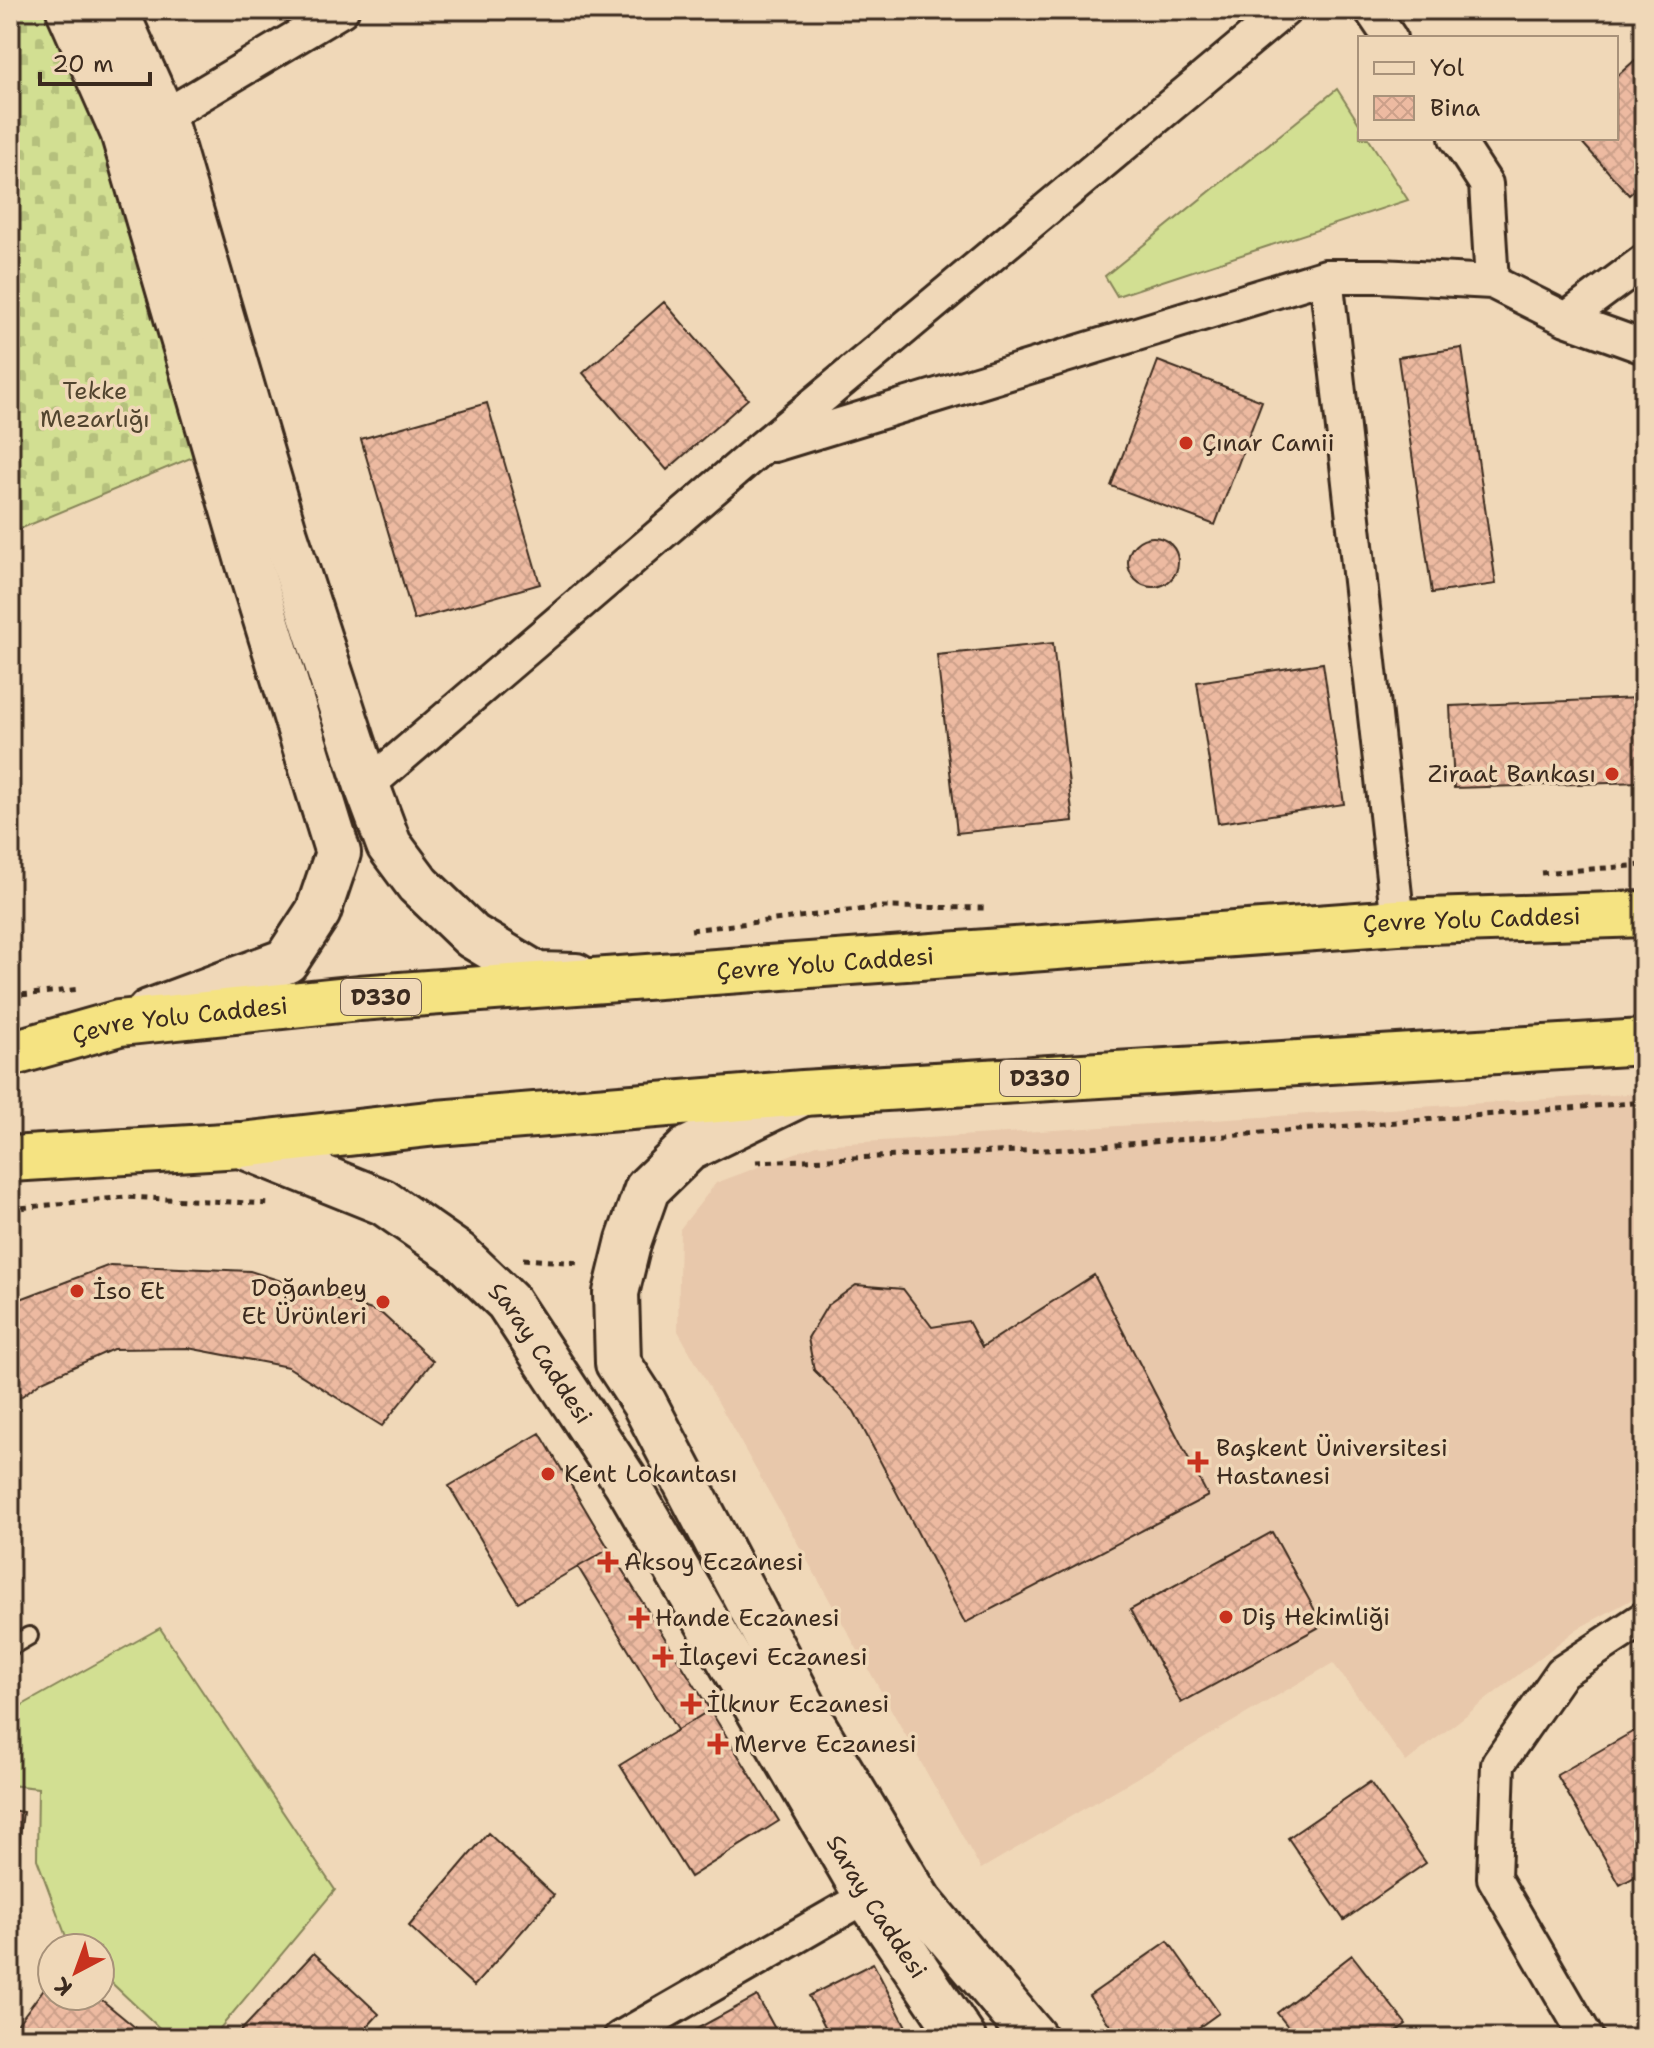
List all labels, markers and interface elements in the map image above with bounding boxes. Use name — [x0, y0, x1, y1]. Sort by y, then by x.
scale bar — [40, 36, 150, 86]
legend — [1358, 36, 1618, 140]
text: 20 m — [52, 48, 114, 80]
text: Yol — [1430, 52, 1465, 84]
text: Bina — [1430, 92, 1480, 124]
park label: Tekke Mezarlığı — [40, 375, 150, 435]
place label: Çınar Camii — [1202, 427, 1335, 459]
marker: Çınar Camii — [1177, 434, 1195, 452]
place label: Ziraat Bankası — [1428, 758, 1596, 790]
marker: Ziraat Bankası — [1603, 765, 1621, 783]
street label: Çevre Yolu Caddesi — [1361, 900, 1581, 941]
street label: Çevre Yolu Caddesi — [715, 940, 935, 988]
road number: D330 — [341, 979, 421, 1015]
street label: Çevre Yolu Caddesi — [68, 989, 289, 1052]
road number: D330 — [1000, 1060, 1080, 1096]
place label: Doğanbey Et Ürünleri — [241, 1272, 367, 1332]
place label: İso Et — [93, 1275, 165, 1307]
street label: Saray Caddesi — [481, 1275, 600, 1430]
marker: İso Et — [68, 1282, 86, 1300]
marker: Doğanbey Et Ürünleri — [374, 1293, 392, 1311]
place label: Başkent Üniversitesi Hastanesi — [1216, 1432, 1448, 1492]
marker: Başkent Üniversitesi Hastanesi — [1187, 1451, 1209, 1473]
place label: Kent Lokantası — [564, 1458, 737, 1490]
marker: Kent Lokantası — [539, 1465, 557, 1483]
place label: Aksoy Eczanesi — [624, 1546, 804, 1578]
marker: Aksoy Eczanesi — [599, 1553, 617, 1571]
place label: Diş Hekimliği — [1242, 1601, 1390, 1633]
place label: Hande Eczanesi — [655, 1602, 840, 1634]
marker: Diş Hekimliği — [1217, 1608, 1235, 1626]
marker: Hande Eczanesi — [630, 1609, 648, 1627]
place label: İlaçevi Eczanesi — [679, 1641, 868, 1673]
marker: İlaçevi Eczanesi — [654, 1648, 672, 1666]
place label: İlknur Eczanesi — [707, 1688, 889, 1720]
marker: İlknur Eczanesi — [682, 1695, 700, 1713]
place label: Merve Eczanesi — [734, 1728, 916, 1760]
marker: Merve Eczanesi — [709, 1735, 727, 1753]
street label: Saray Caddesi — [819, 1829, 934, 1985]
north arrow — [36, 1932, 116, 2012]
text: K — [48, 1971, 78, 2003]

